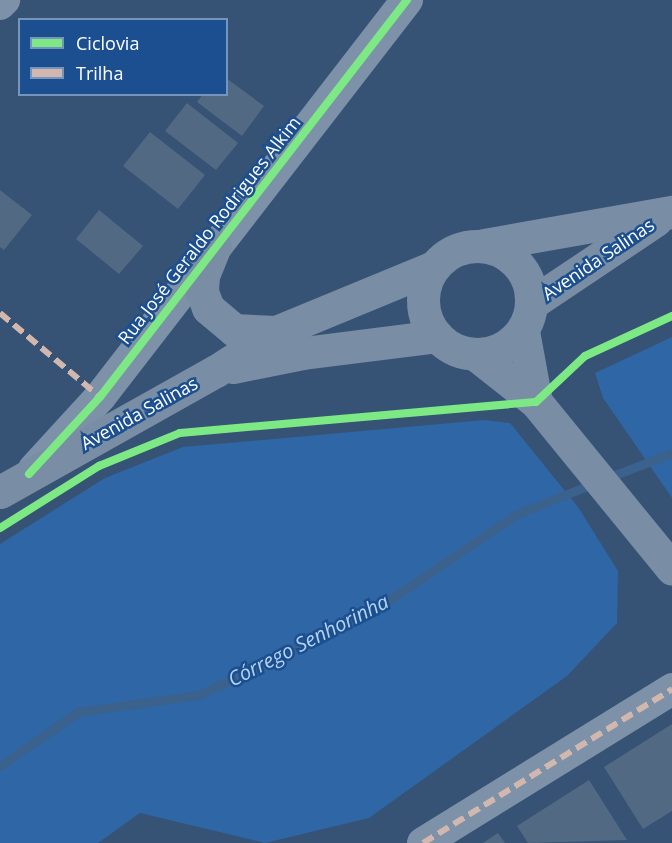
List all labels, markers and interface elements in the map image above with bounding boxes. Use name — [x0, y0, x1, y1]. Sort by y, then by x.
legend — [18, 18, 228, 96]
text: Ciclovia — [76, 31, 139, 55]
text: Trilha — [76, 61, 123, 85]
street label: Rua José Geraldo Rodrigues Alkim — [113, 112, 305, 348]
street label: Avenida Salinas — [538, 214, 658, 304]
street label: Avenida Salinas — [77, 372, 201, 454]
water label: Córrego Senhorinha — [224, 589, 392, 691]

